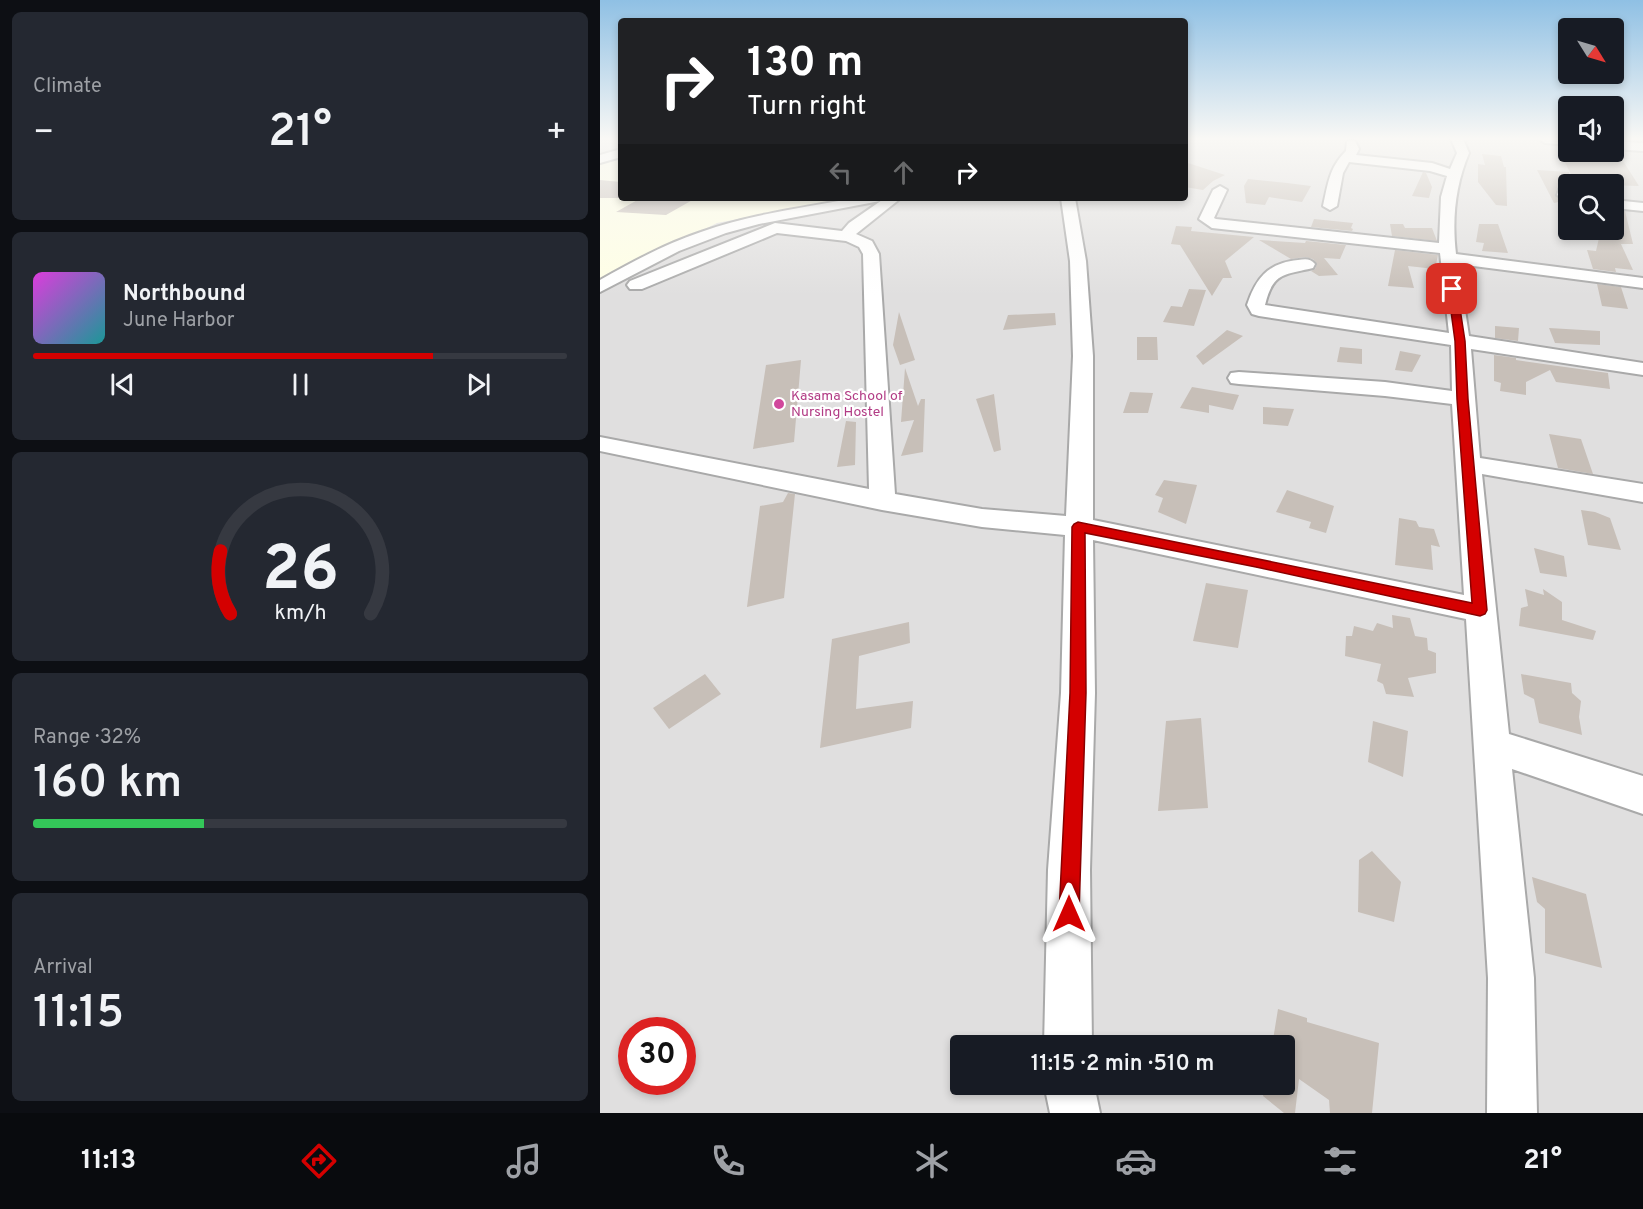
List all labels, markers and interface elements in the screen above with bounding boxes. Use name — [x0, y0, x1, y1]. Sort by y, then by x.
north arrow — [1558, 18, 1624, 84]
map controls — [1558, 18, 1624, 240]
text: 130 m — [747, 38, 863, 91]
icon: right — [648, 42, 726, 120]
text: Climate — [33, 74, 102, 100]
text: Turn right — [747, 90, 866, 124]
button: sound — [1558, 96, 1624, 162]
text: 21° — [268, 105, 332, 162]
text: − — [33, 113, 54, 155]
text: + — [546, 113, 567, 155]
icon: left — [824, 156, 857, 189]
icon: ahead — [887, 156, 920, 189]
icon: right — [950, 156, 983, 189]
button: search — [1558, 174, 1624, 240]
pin — [1426, 263, 1477, 314]
icon: arrive — [1435, 272, 1468, 305]
text: Northbound — [123, 281, 246, 308]
text: June Harbor — [123, 308, 235, 334]
icon: previous — [106, 368, 139, 401]
icon: pause — [284, 368, 317, 401]
icon: next — [462, 368, 495, 401]
place label: Kasama School of Nursing Hostel — [791, 388, 903, 421]
marker: Kasama School of Nursing Hostel — [772, 397, 786, 411]
text: 26 — [262, 533, 338, 612]
text: km/h — [274, 600, 326, 627]
text: Range · 32% — [33, 725, 141, 751]
text: 160 km — [33, 756, 182, 813]
position arrow — [1037, 882, 1101, 946]
text: Arrival — [33, 955, 93, 981]
text: 11:15 — [33, 986, 124, 1043]
speed limit sign: 30 — [618, 1017, 696, 1095]
text: 11:15 · 2 min · 510 m — [1031, 1051, 1214, 1078]
icon: directions — [298, 1140, 340, 1182]
icon: music — [503, 1140, 545, 1182]
icon: phone — [707, 1140, 749, 1182]
icon: climate — [911, 1140, 953, 1182]
icon: car — [1115, 1140, 1157, 1182]
icon: filters — [1319, 1140, 1361, 1182]
text: 11:13 — [81, 1144, 136, 1178]
text: 21° — [1523, 1144, 1562, 1178]

